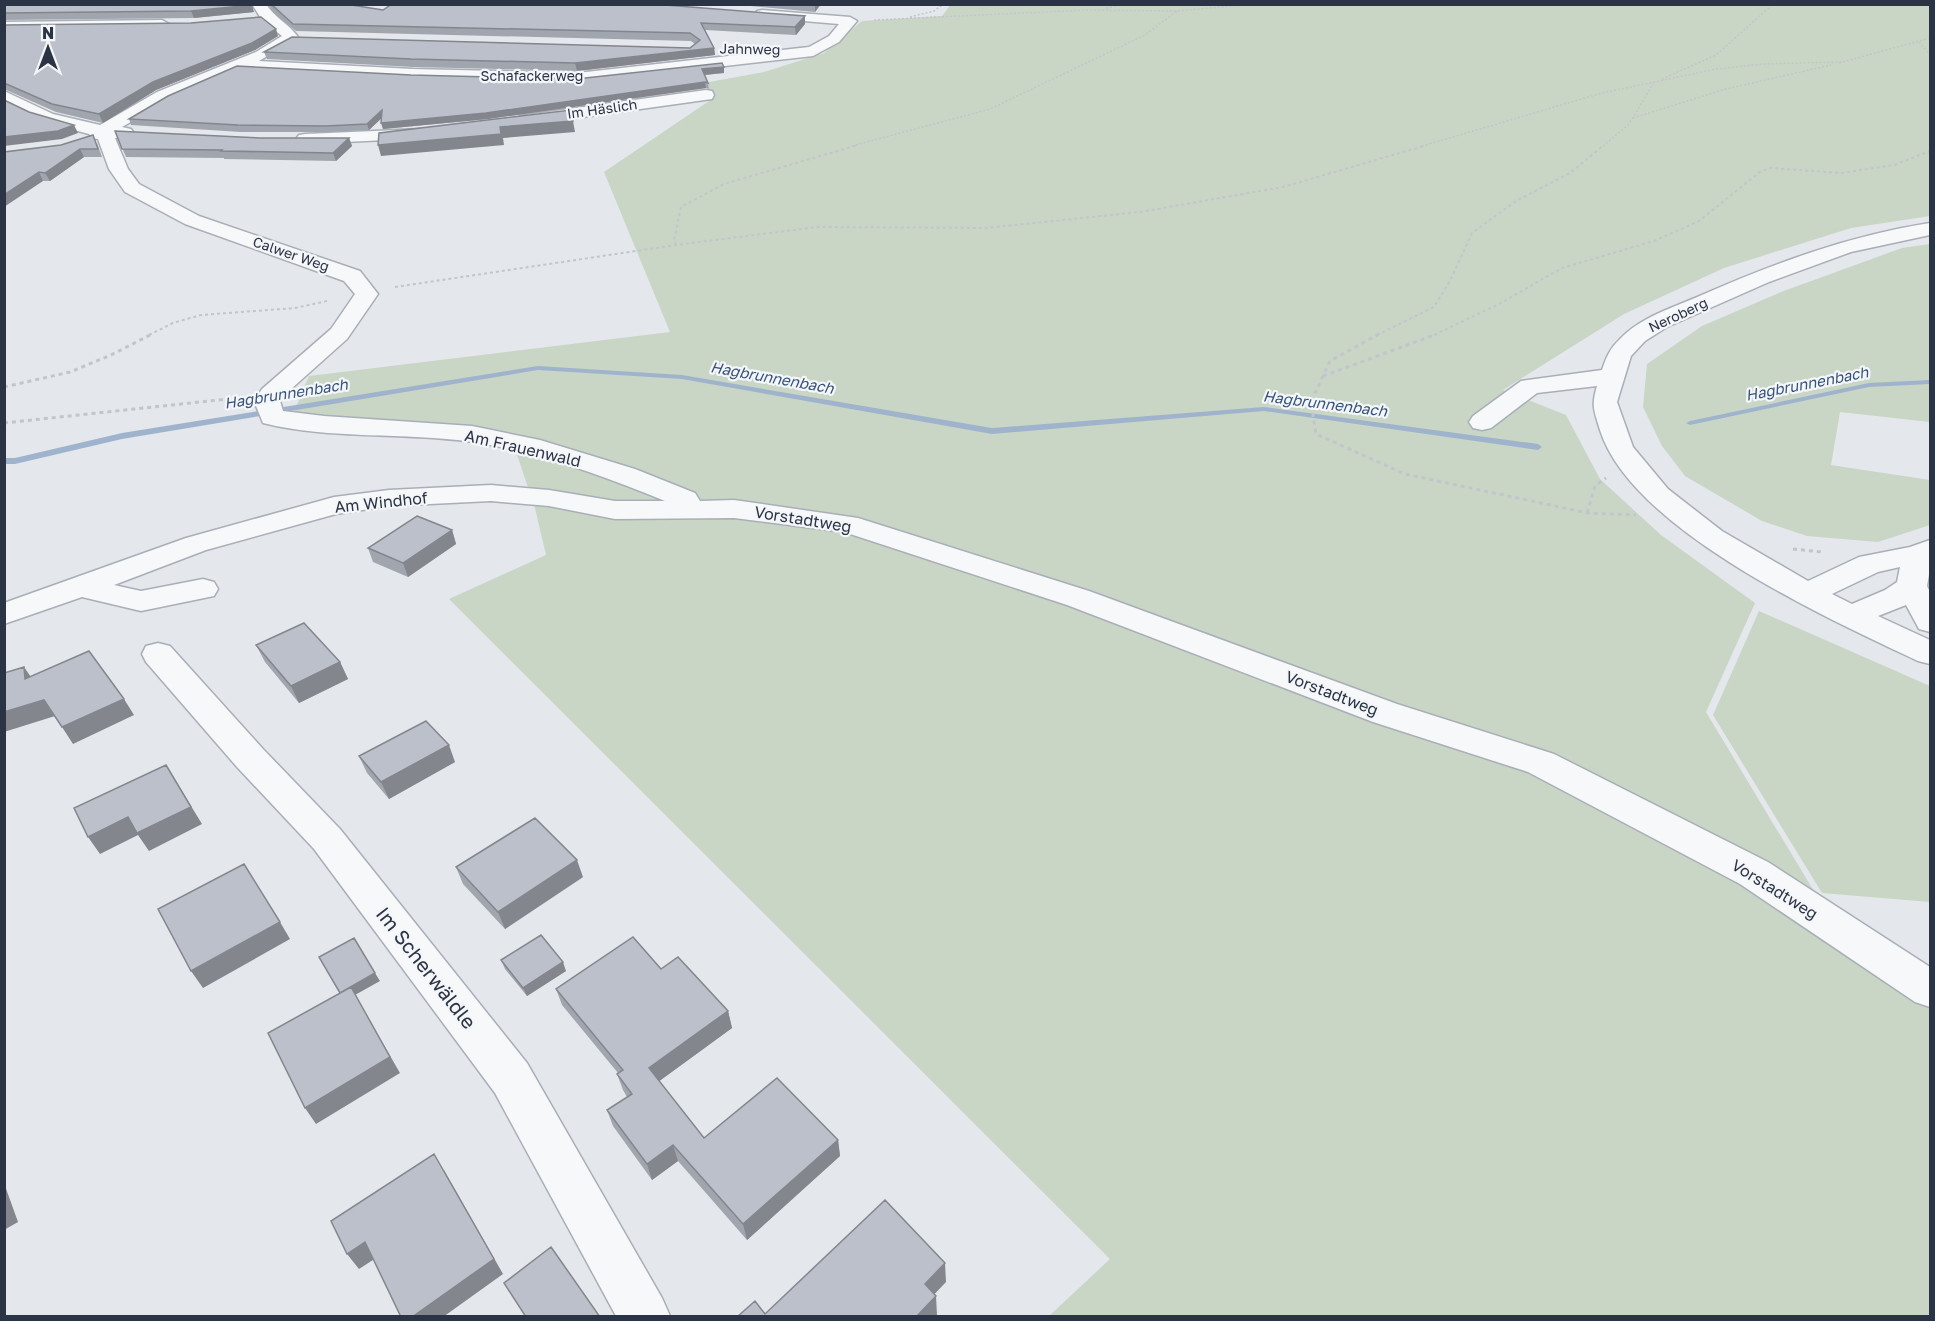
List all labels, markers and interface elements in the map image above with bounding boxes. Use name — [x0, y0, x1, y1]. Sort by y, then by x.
north arrow — [18, 18, 78, 78]
text: N — [42, 23, 54, 43]
street label: Jahnweg — [720, 39, 781, 58]
street label: Schafackerweg — [481, 67, 583, 84]
street label: Im Häslich — [566, 95, 638, 122]
street label: Calwer Weg — [251, 233, 332, 275]
street label: Neroberg — [1646, 294, 1710, 336]
water label: Hagbrunnenbach — [709, 357, 836, 398]
water label: Hagbrunnenbach — [1744, 362, 1871, 405]
water label: Hagbrunnenbach — [223, 374, 350, 413]
water label: Hagbrunnenbach — [1262, 386, 1389, 421]
street label: Am Frauenwald — [463, 425, 583, 471]
street label: Am Windhof — [334, 487, 429, 517]
street label: Vorstadtweg — [753, 501, 853, 537]
street label: Vorstadtweg — [1283, 666, 1381, 720]
street label: Vorstadtweg — [1728, 855, 1822, 923]
street label: Im Scherwäldle — [372, 902, 482, 1033]

